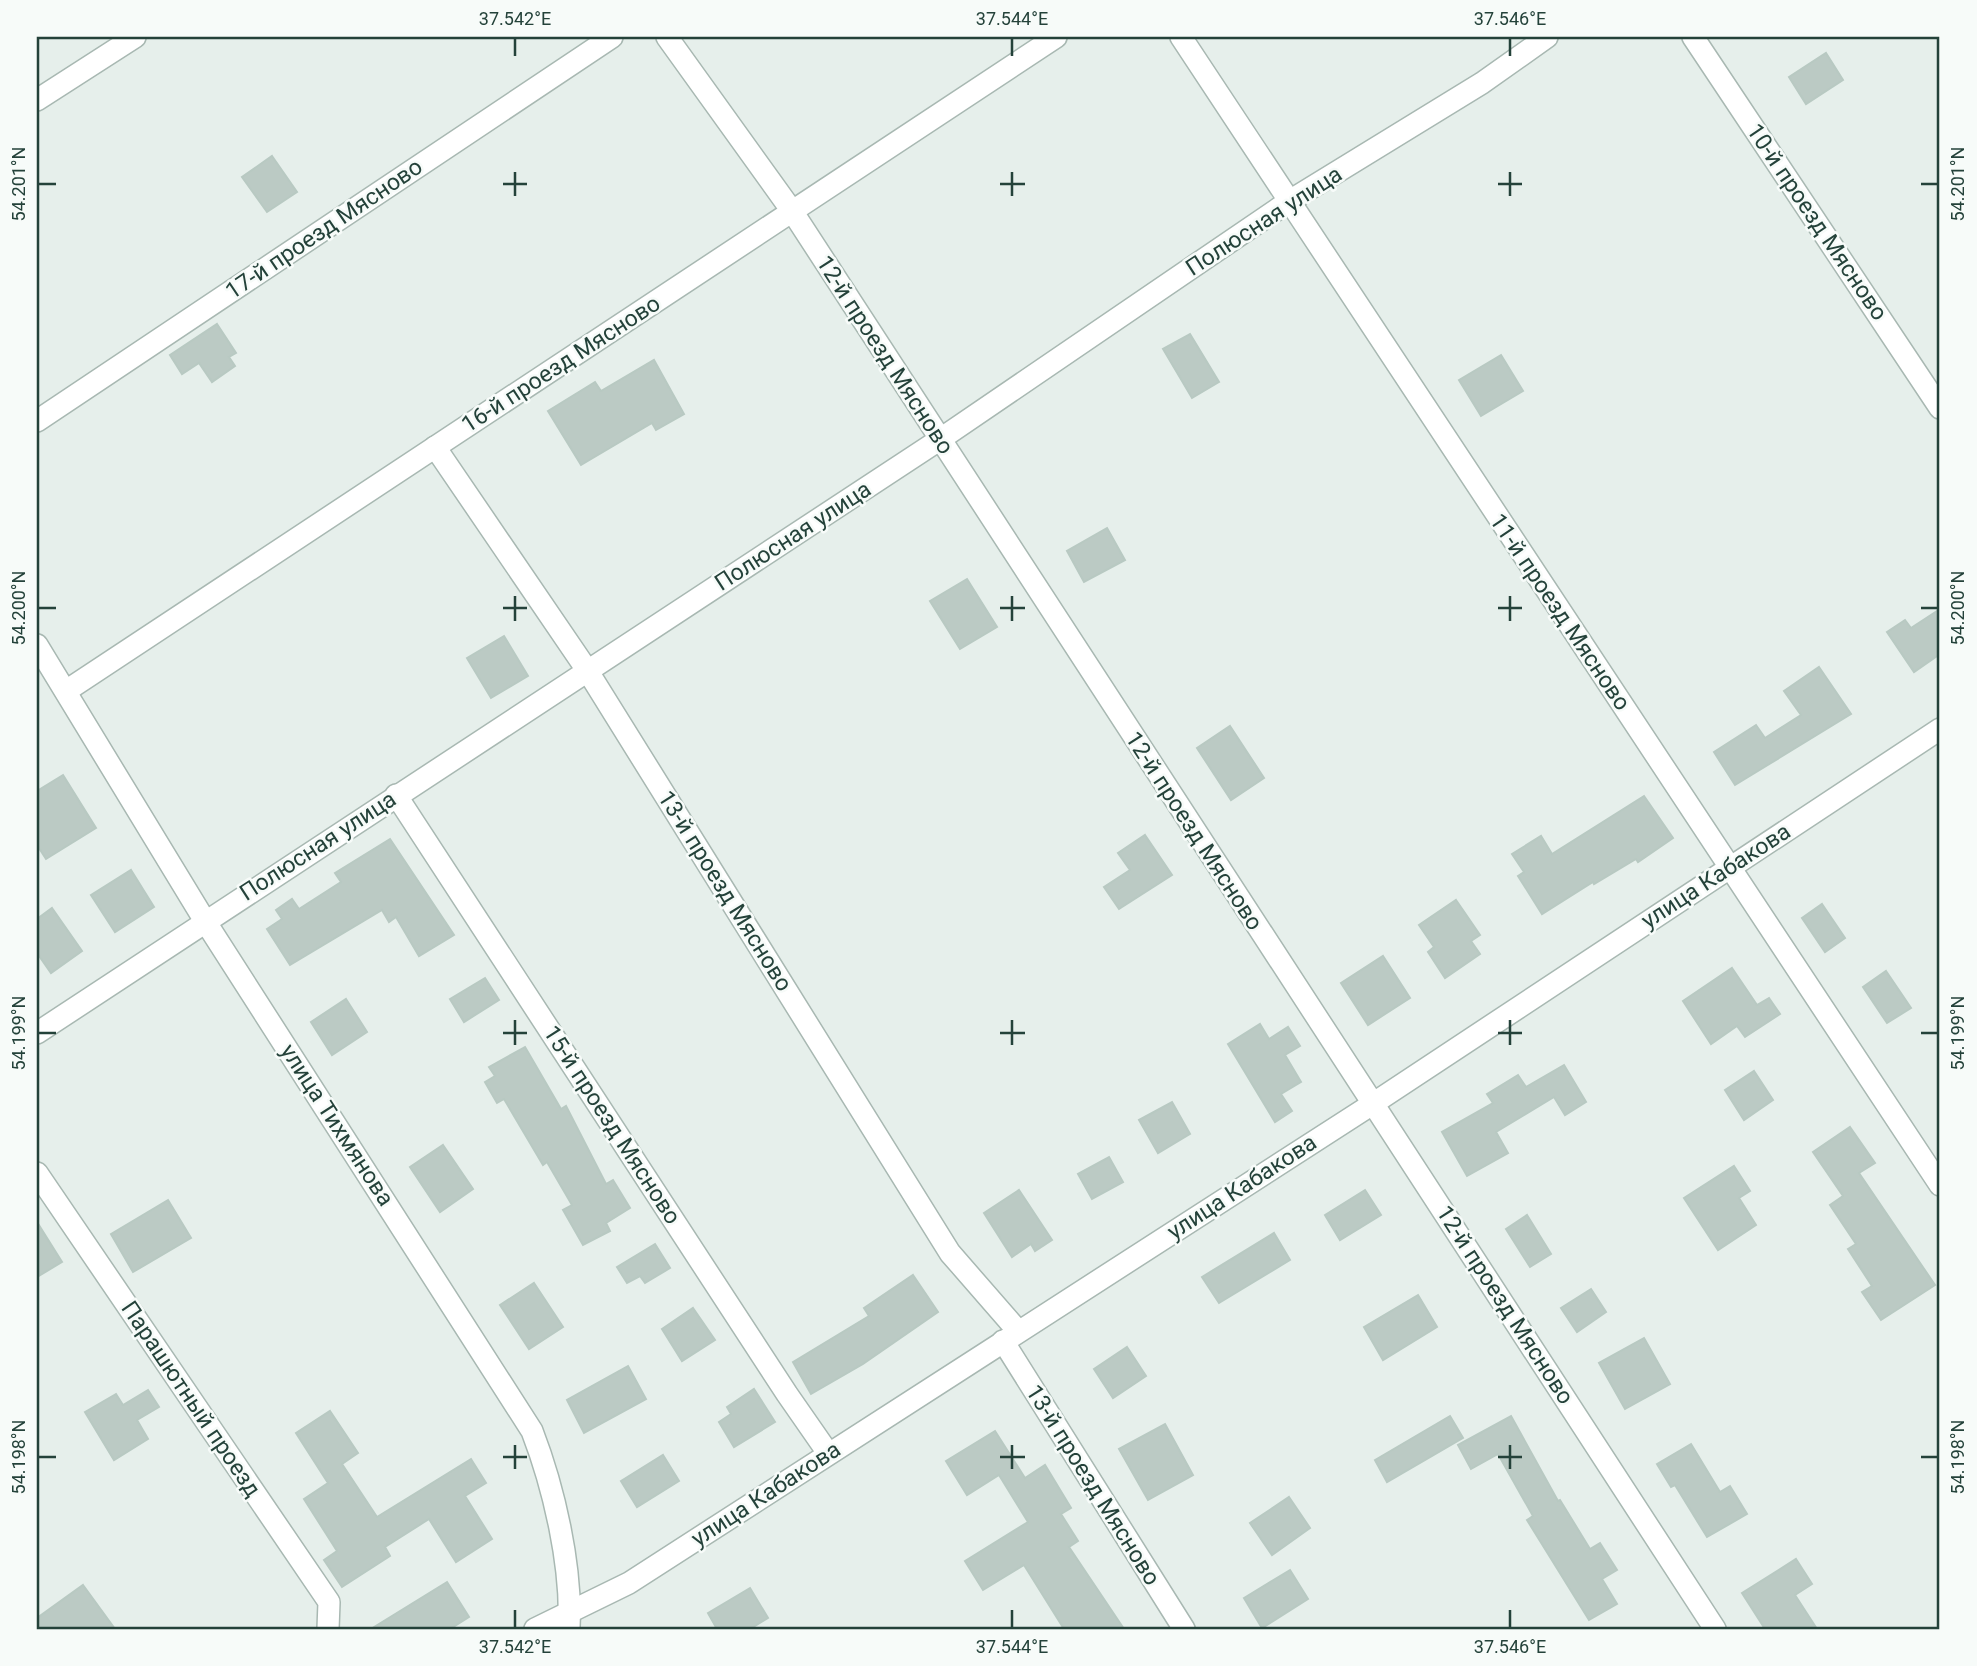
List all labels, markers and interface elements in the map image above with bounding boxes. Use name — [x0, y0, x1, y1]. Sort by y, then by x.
text: 37.542°E — [479, 8, 551, 29]
text: 37.544°E — [976, 8, 1048, 29]
text: 37.546°E — [1474, 8, 1546, 29]
street label: 10-й проезд Мясново — [1741, 119, 1893, 325]
text: 54.201°N — [8, 147, 29, 221]
text: 54.201°N — [1947, 147, 1968, 221]
street label: 17-й проезд Мясново — [221, 153, 427, 305]
street label: Полюсная улица — [1181, 160, 1347, 282]
street label: 12-й проезд Мясново — [811, 251, 959, 459]
street label: 16-й проезд Мясново — [457, 290, 665, 438]
street label: Полюсная улица — [710, 475, 876, 597]
street label: 11-й проезд Мясново — [1484, 509, 1636, 715]
text: 54.200°N — [8, 571, 29, 645]
text: 54.200°N — [1947, 571, 1968, 645]
street label: 12-й проезд Мясново — [1120, 727, 1268, 935]
street label: Полюсная улица — [235, 785, 401, 907]
street label: 13-й проезд Мясново — [652, 786, 798, 996]
street label: улица Кабакова — [1636, 818, 1796, 934]
text: 54.199°N — [8, 996, 29, 1070]
text: 54.199°N — [1947, 996, 1968, 1070]
street label: 15-й проезд Мясново — [538, 1021, 686, 1229]
street label: улица Тихмянова — [275, 1039, 399, 1211]
street label: улица Кабакова — [1162, 1129, 1322, 1245]
street label: 12-й проезд Мясново — [1431, 1201, 1579, 1409]
street label: Парашютный проезд — [116, 1296, 267, 1502]
street label: 13-й проезд Мясново — [1020, 1380, 1166, 1590]
text: 54.198°N — [8, 1420, 29, 1494]
text: 54.198°N — [1947, 1420, 1968, 1494]
street label: улица Кабакова — [686, 1436, 846, 1552]
text: 37.542°E — [479, 1636, 551, 1657]
text: 37.544°E — [976, 1636, 1048, 1657]
text: 37.546°E — [1474, 1636, 1546, 1657]

